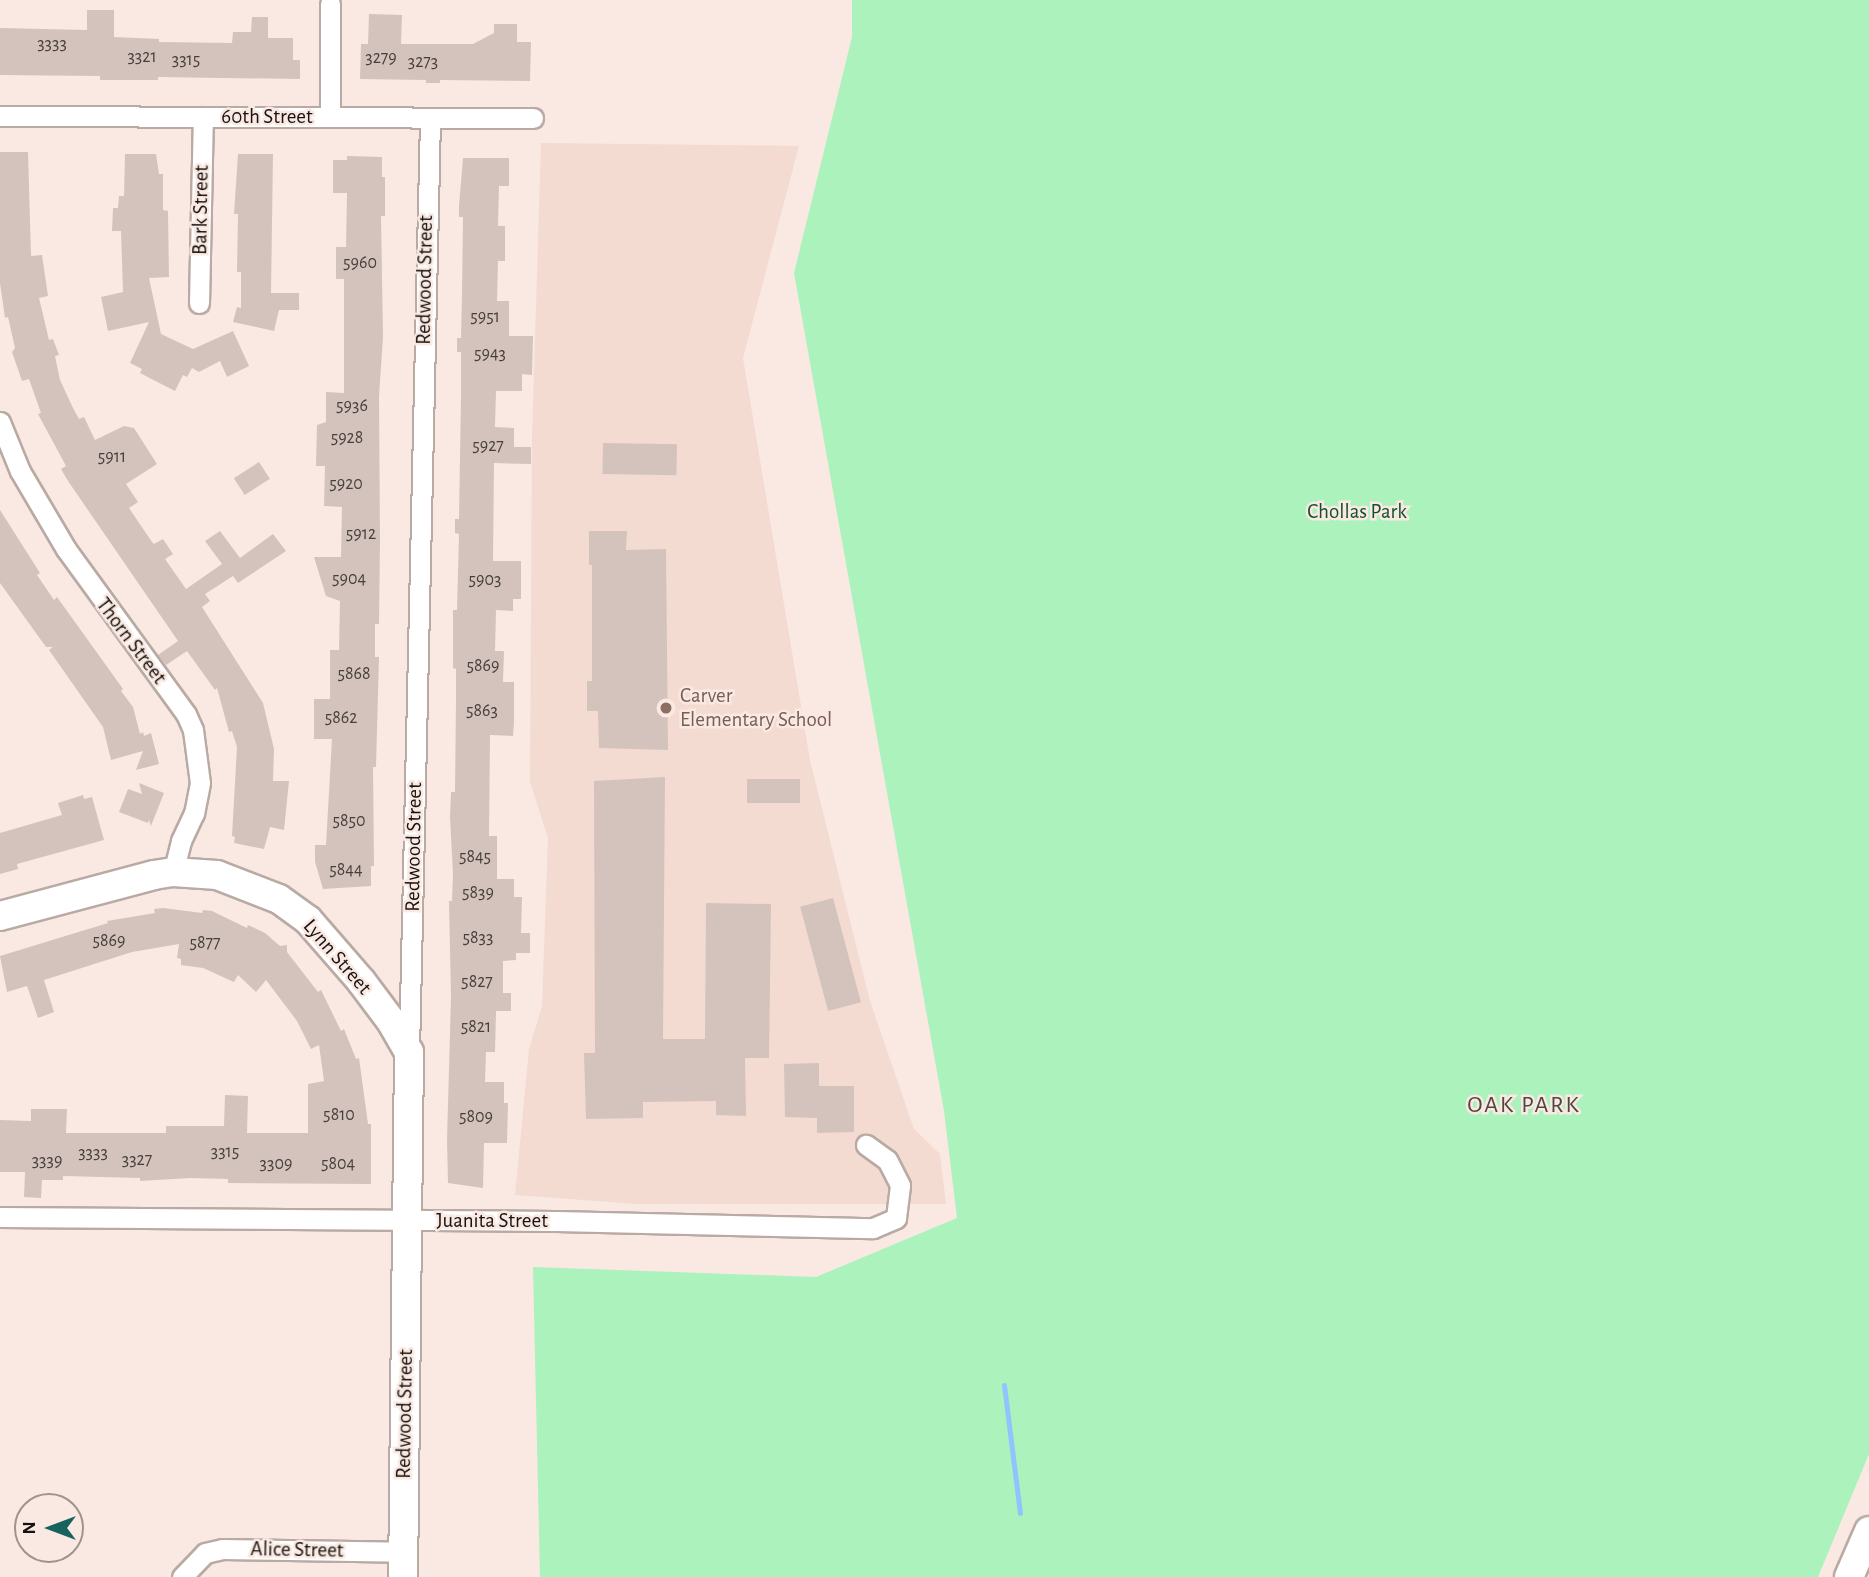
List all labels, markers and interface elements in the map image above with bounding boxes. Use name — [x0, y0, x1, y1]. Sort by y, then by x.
house number: 3333 — [37, 33, 67, 55]
house number: 3321 — [127, 46, 157, 68]
house number: 3279 — [365, 47, 397, 69]
house number: 3315 — [172, 49, 200, 71]
house number: 3273 — [408, 51, 438, 73]
street label: 60th Street — [221, 104, 313, 130]
street label: Bark Street — [188, 165, 214, 255]
street label: Redwood Street — [411, 215, 439, 345]
house number: 5960 — [343, 252, 377, 274]
house number: 5951 — [470, 306, 500, 328]
house number: 5943 — [474, 343, 506, 365]
house number: 5936 — [336, 395, 368, 417]
house number: 5928 — [331, 427, 363, 449]
house number: 5927 — [472, 435, 504, 457]
house number: 5911 — [98, 446, 126, 468]
house number: 5920 — [329, 473, 363, 495]
park label: Chollas Park — [1307, 499, 1407, 525]
house number: 5912 — [346, 523, 376, 545]
house number: 5904 — [332, 568, 366, 590]
house number: 5903 — [469, 569, 501, 591]
street label: Thorn Street — [90, 593, 172, 689]
house number: 5869 — [467, 655, 499, 677]
house number: 5868 — [337, 663, 371, 685]
place label: Carver Elementary School — [680, 683, 832, 733]
house number: 5863 — [466, 700, 498, 722]
marker: Carver Elementary School — [658, 700, 674, 716]
house number: 5862 — [325, 707, 357, 729]
street label: Redwood Street — [400, 782, 428, 912]
house number: 5850 — [332, 810, 366, 832]
house number: 5845 — [459, 846, 491, 868]
house number: 5844 — [329, 859, 363, 881]
house number: 5839 — [462, 882, 494, 904]
street label: Lynn Street — [297, 914, 377, 1000]
house number: 5833 — [463, 927, 493, 949]
house number: 5869 — [93, 930, 125, 952]
house number: 5877 — [189, 932, 221, 954]
house number: 5827 — [461, 971, 493, 993]
house number: 5821 — [461, 1016, 491, 1038]
district label: OAK PARK — [1468, 1092, 1580, 1120]
house number: 5810 — [323, 1104, 355, 1126]
house number: 5809 — [459, 1106, 493, 1128]
house number: 3315 — [211, 1141, 239, 1163]
house number: 3333 — [78, 1142, 108, 1164]
house number: 3327 — [122, 1149, 152, 1171]
house number: 3339 — [32, 1150, 62, 1172]
house number: 3309 — [260, 1153, 292, 1175]
house number: 5804 — [321, 1153, 355, 1175]
street label: Juanita Street — [436, 1208, 548, 1234]
street label: Redwood Street — [391, 1349, 419, 1479]
north arrow — [14, 1493, 84, 1563]
text: N — [20, 1521, 39, 1535]
street label: Alice Street — [250, 1537, 344, 1563]

